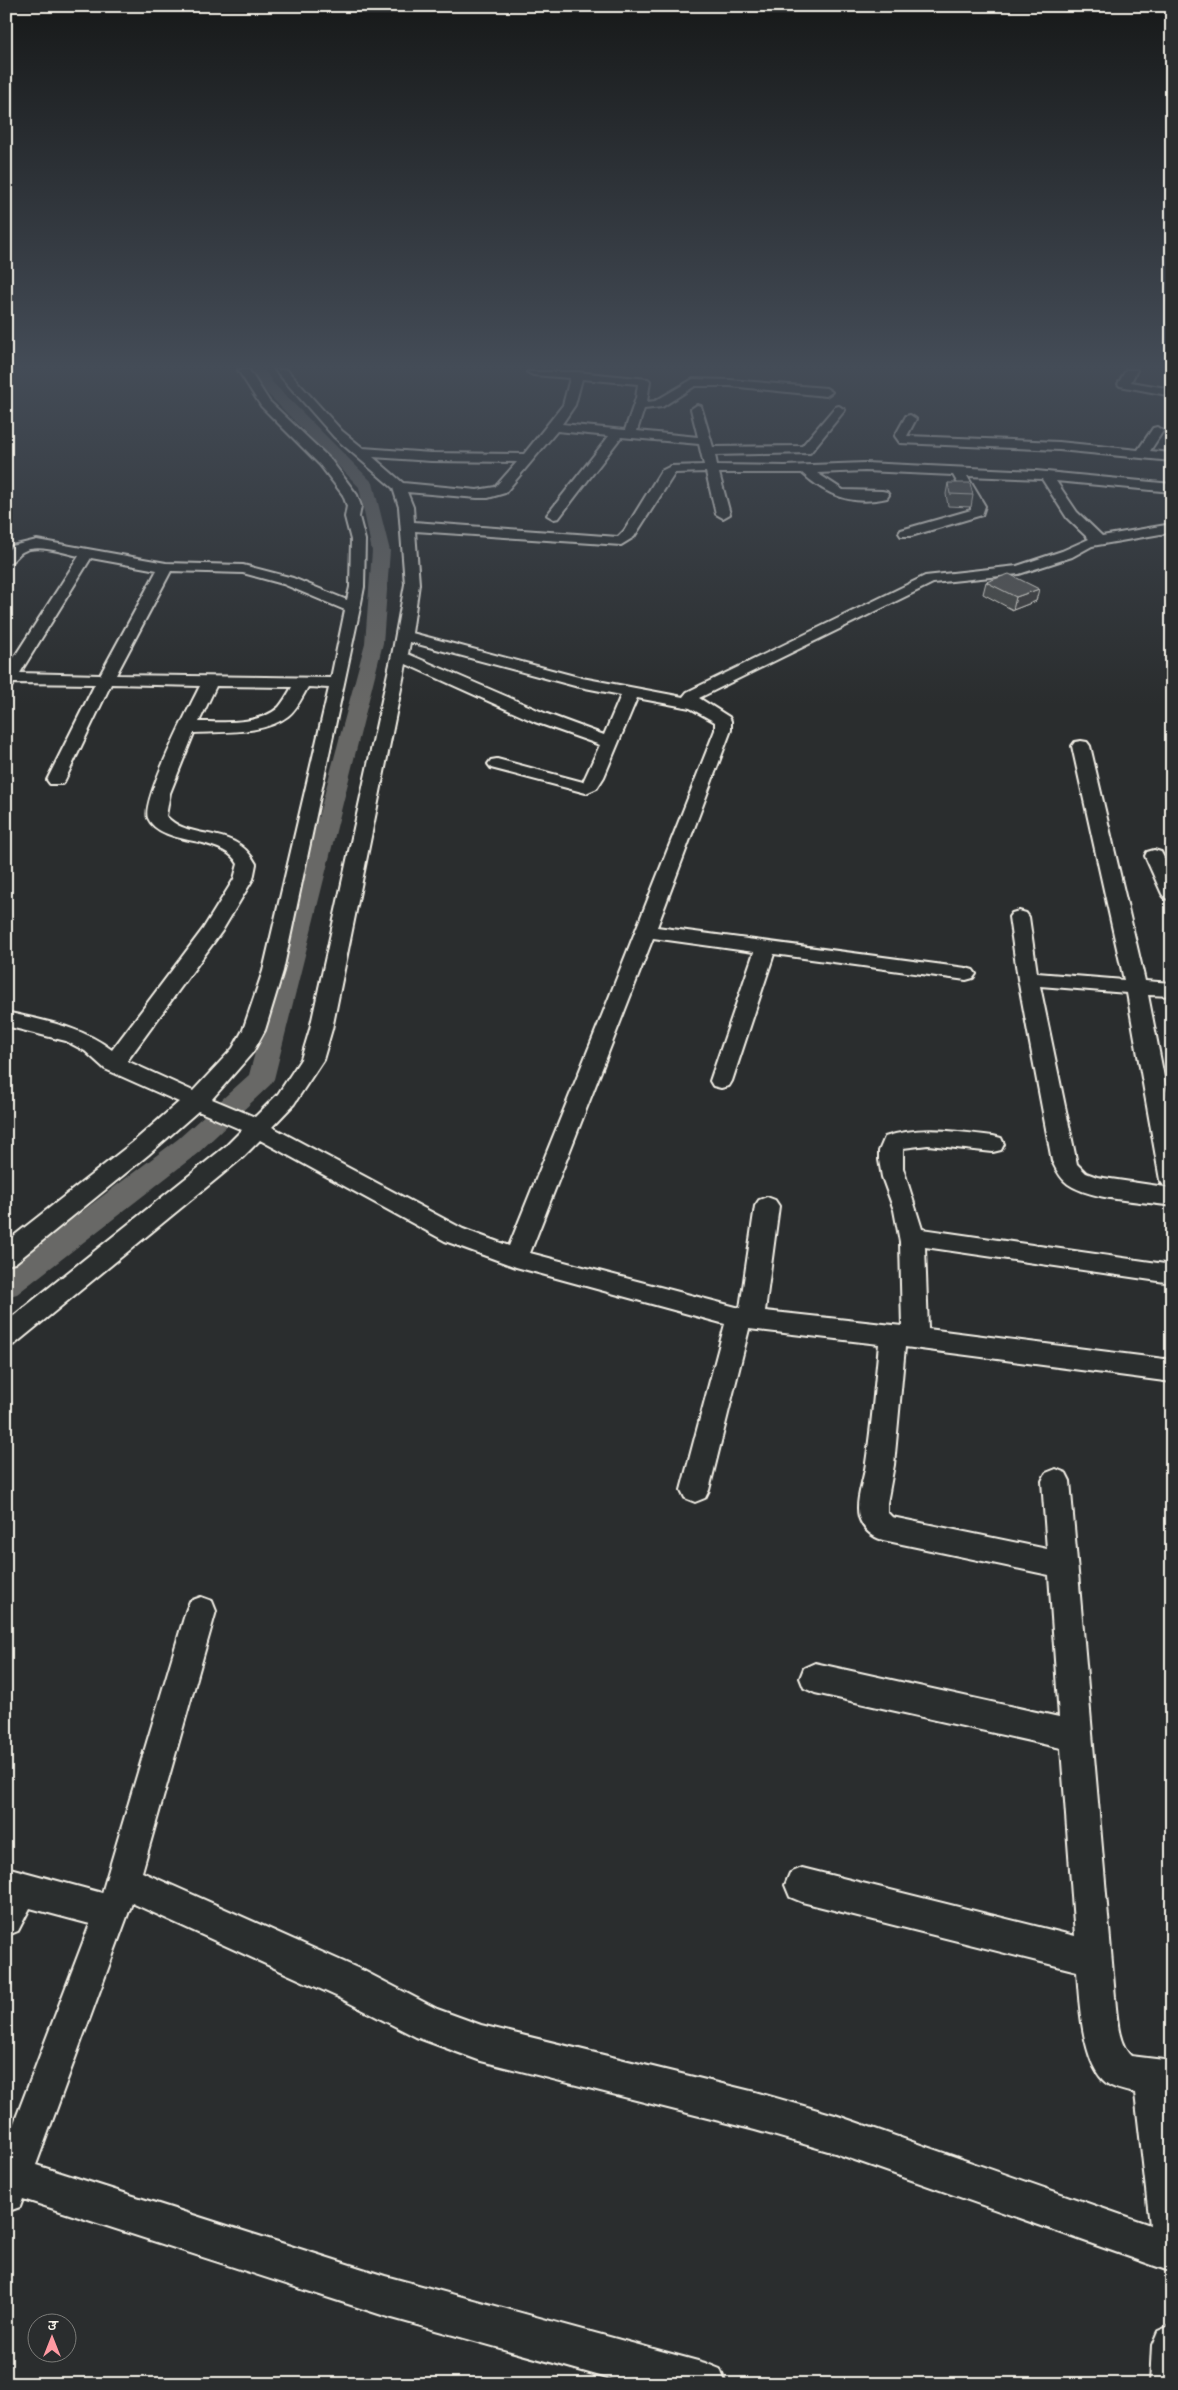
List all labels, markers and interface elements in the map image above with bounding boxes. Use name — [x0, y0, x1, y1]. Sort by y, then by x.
north arrow — [28, 2312, 78, 2362]
text: उ — [48, 2315, 60, 2337]

